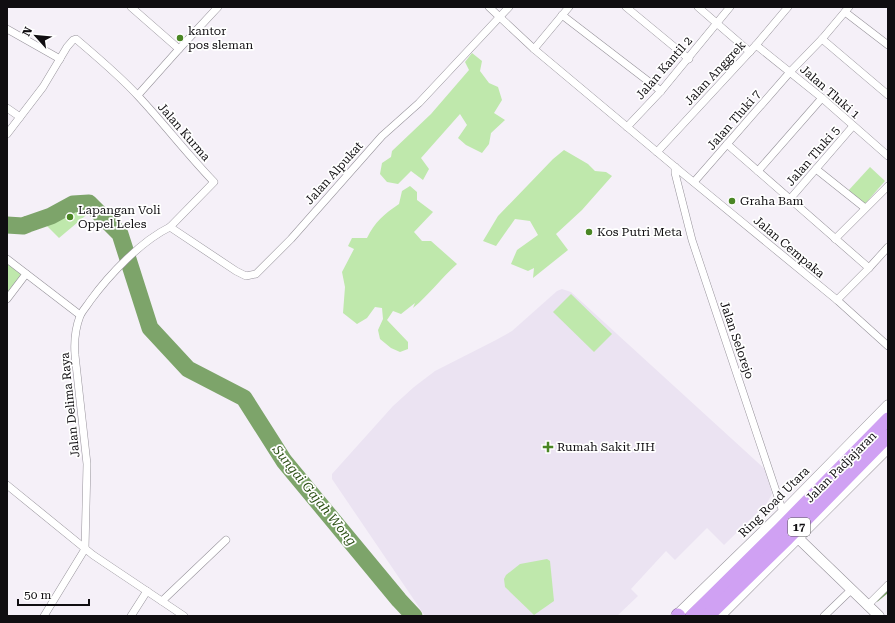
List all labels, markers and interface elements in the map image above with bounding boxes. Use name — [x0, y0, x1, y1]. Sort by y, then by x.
north arrow — [16, 16, 56, 56]
text: N — [20, 24, 35, 38]
place label: kantor pos sleman — [188, 24, 253, 52]
marker: kantor pos sleman — [175, 33, 185, 43]
street label: Jalan Kantil 2 — [633, 34, 695, 102]
street label: Jalan Anggrek — [682, 38, 749, 108]
street label: Jalan Tluki 1 — [797, 62, 863, 122]
street label: Jalan Tluki 7 — [704, 87, 764, 153]
street label: Jalan Kurma — [155, 100, 213, 164]
street label: Jalan Tluki 5 — [783, 123, 843, 189]
street label: Jalan Alpukat — [302, 138, 366, 207]
place label: Graha Bam — [740, 194, 803, 208]
marker: Graha Bam — [727, 196, 737, 206]
place label: Lapangan Voli Oppel Leles — [78, 203, 161, 231]
marker: Lapangan Voli Oppel Leles — [65, 212, 75, 222]
street label: Jalan Cempaka — [751, 213, 828, 281]
place label: Kos Putri Meta — [597, 225, 683, 239]
marker: Kos Putri Meta — [584, 227, 594, 237]
street label: Jalan Selorejo — [717, 299, 757, 381]
street label: Jalan Delima Raya — [57, 351, 82, 458]
street label: Jalan Padjajaran — [803, 428, 880, 505]
place label: Rumah Sakit JIH — [557, 440, 655, 454]
marker: Rumah Sakit JIH — [542, 441, 554, 453]
water label: Sungai Gajah Wong — [269, 442, 360, 549]
street label: Ring Road Utara — [736, 463, 813, 540]
road number: 17 — [788, 518, 810, 536]
scale bar — [18, 581, 89, 607]
text: 50 m — [24, 588, 51, 602]

